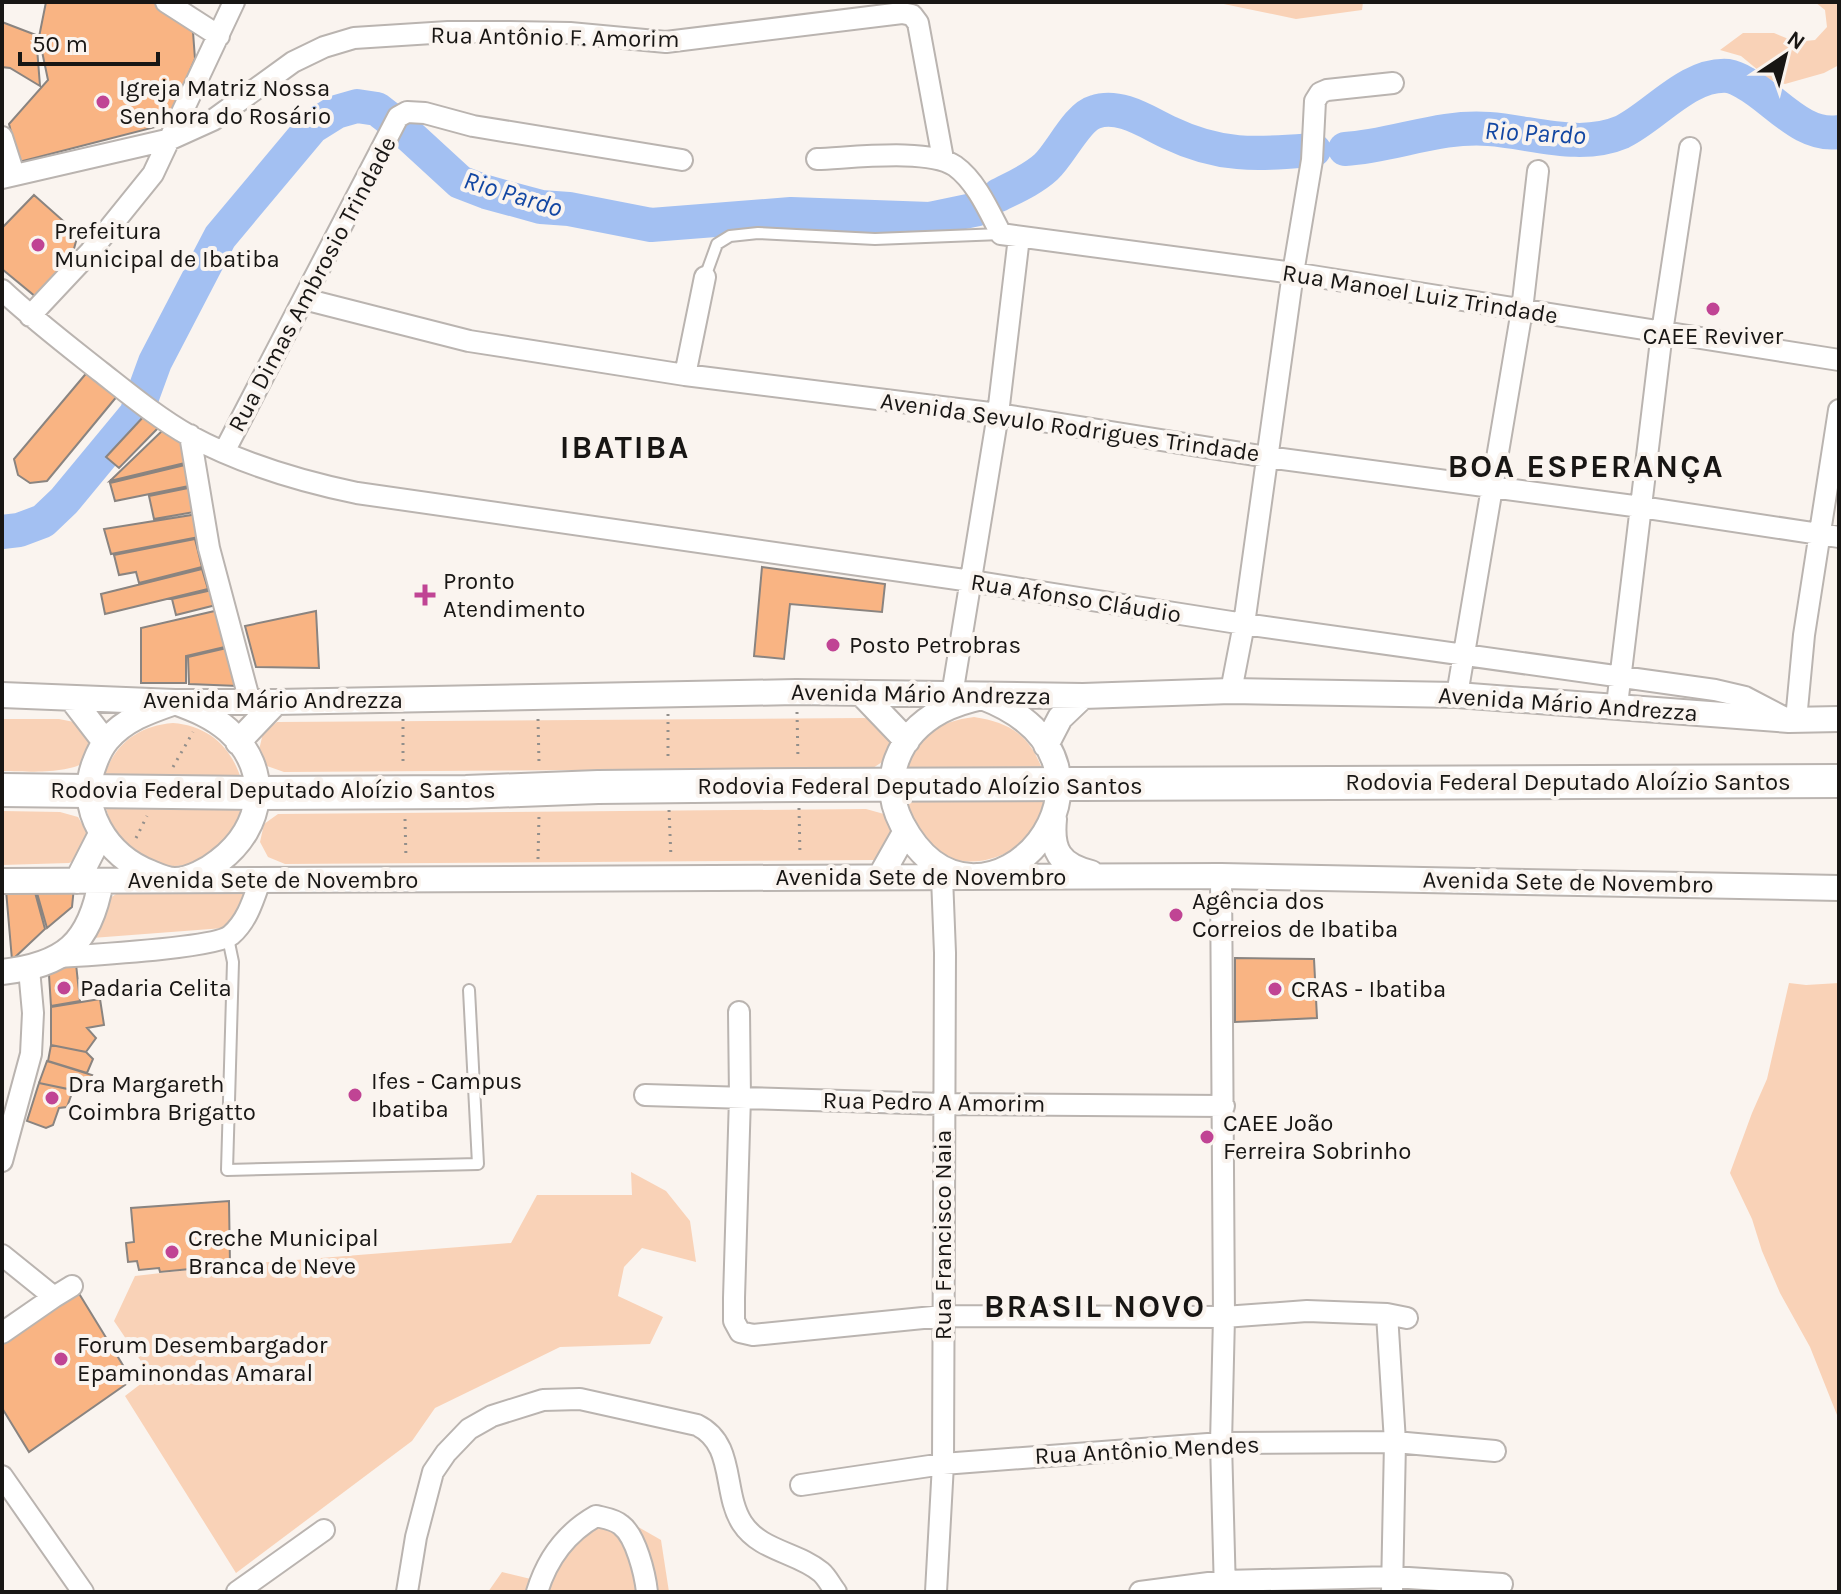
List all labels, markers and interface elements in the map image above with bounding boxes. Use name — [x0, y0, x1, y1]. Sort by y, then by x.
scale bar — [20, 16, 158, 66]
north arrow — [1745, 16, 1825, 96]
street label: Rua Antônio F. Amorim — [430, 21, 680, 53]
text: N — [1782, 25, 1810, 56]
text: 50 m — [32, 30, 88, 58]
place label: Igreja Matriz Nossa Senhora do Rosário — [119, 74, 331, 130]
marker: Igreja Matriz Nossa Senhora do Rosário — [94, 93, 112, 111]
water label: Rio Pardo — [1484, 115, 1587, 151]
street label: Rua Dimas Ambrosio Trindade — [222, 132, 402, 436]
water label: Rio Pardo — [460, 164, 566, 224]
place label: Prefeitura Municipal de Ibatiba — [54, 217, 280, 273]
marker: Prefeitura Municipal de Ibatiba — [29, 236, 47, 254]
street label: Rua Manoel Luiz Trindade — [1280, 258, 1560, 330]
marker: CAEE Reviver — [1704, 300, 1722, 318]
place label: CAEE Reviver — [1643, 322, 1784, 350]
street label: Avenida Sevulo Rodrigues Trindade — [879, 387, 1261, 467]
district label: IBATIBA — [560, 429, 690, 466]
district label: BOA ESPERANÇA — [1447, 448, 1725, 485]
place label: Pronto Atendimento — [443, 567, 585, 623]
street label: Rua Afonso Cláudio — [969, 568, 1183, 628]
marker: Pronto Atendimento — [414, 584, 436, 606]
place label: Posto Petrobras — [849, 631, 1021, 659]
marker: Posto Petrobras — [824, 636, 842, 654]
street label: Avenida Mário Andrezza — [791, 678, 1051, 710]
street label: Avenida Mário Andrezza — [1437, 681, 1699, 727]
street label: Avenida Mário Andrezza — [143, 686, 403, 714]
street label: Rodovia Federal Deputado Aloízio Santos — [1345, 768, 1791, 796]
street label: Rodovia Federal Deputado Aloízio Santos — [697, 772, 1143, 800]
street label: Rodovia Federal Deputado Aloízio Santos — [50, 776, 496, 804]
street label: Avenida Sete de Novembro — [776, 863, 1066, 891]
street label: Avenida Sete de Novembro — [1422, 865, 1714, 899]
street label: Avenida Sete de Novembro — [128, 866, 418, 894]
place label: Agência dos Correios de Ibatiba — [1192, 887, 1398, 943]
marker: Agência dos Correios de Ibatiba — [1167, 906, 1185, 924]
place label: Padaria Celita — [80, 974, 232, 1002]
place label: CRAS - Ibatiba — [1291, 975, 1446, 1003]
marker: Padaria Celita — [55, 979, 73, 997]
marker: CRAS - Ibatiba — [1266, 980, 1284, 998]
place label: Ifes - Campus Ibatiba — [371, 1067, 522, 1123]
place label: Drª Margareth Coimbra Brigatto — [68, 1070, 256, 1126]
marker: Ifes - Campus Ibatiba — [346, 1086, 364, 1104]
street label: Rua Pedro A Amorim — [822, 1086, 1046, 1118]
marker: Drª Margareth Coimbra Brigatto — [43, 1089, 61, 1107]
place label: CAEE João Ferreira Sobrinho — [1223, 1109, 1411, 1165]
marker: CAEE João Ferreira Sobrinho — [1198, 1128, 1216, 1146]
street label: Rua Francisco Naia — [929, 1130, 957, 1340]
place label: Creche Municipal Branca de Neve — [188, 1224, 379, 1280]
marker: Creche Municipal Branca de Neve — [163, 1243, 181, 1261]
district label: BRASIL NOVO — [984, 1288, 1206, 1325]
place label: Forum Desembargador Epaminondas Amaral — [77, 1331, 328, 1387]
marker: Forum Desembargador Epaminondas Amaral — [52, 1350, 70, 1368]
street label: Rua Antônio Mendes — [1034, 1430, 1260, 1470]

